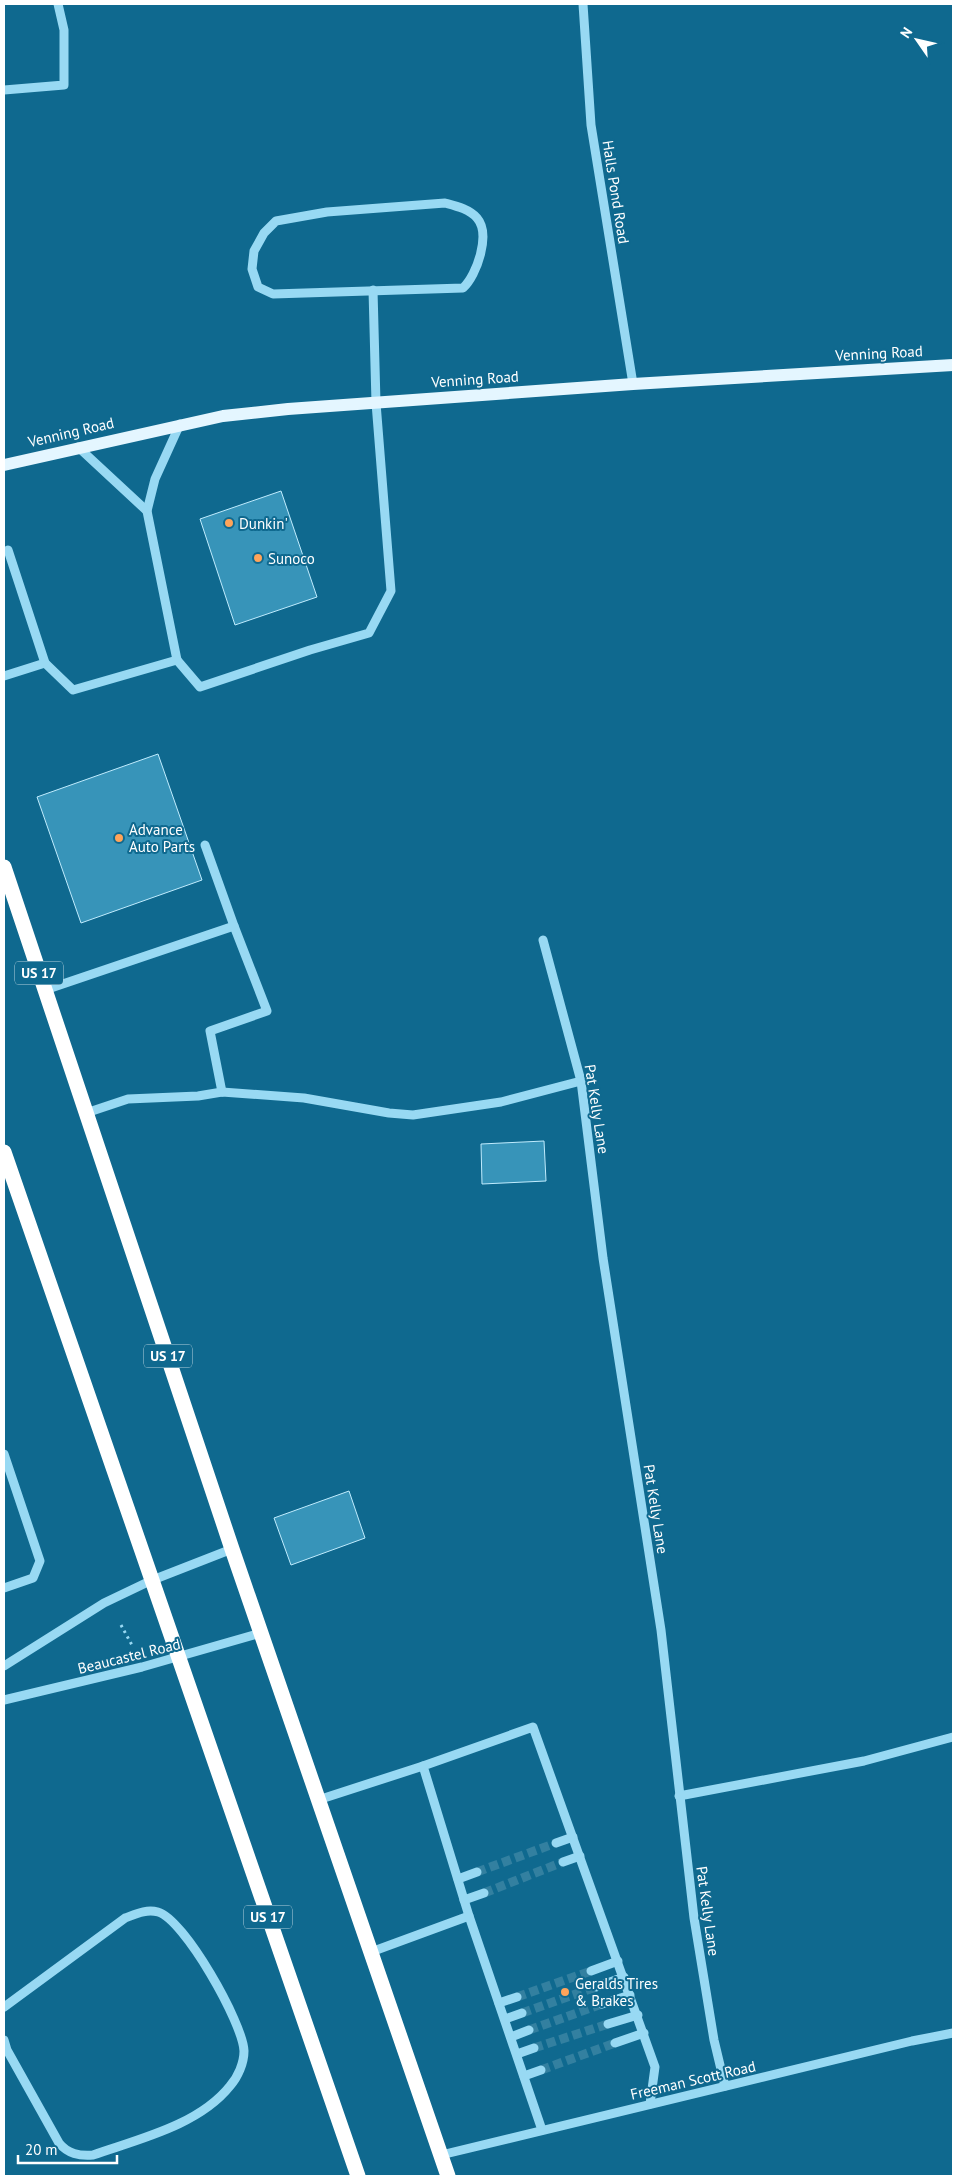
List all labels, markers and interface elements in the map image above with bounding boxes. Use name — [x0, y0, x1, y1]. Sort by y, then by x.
north arrow — [892, 15, 942, 65]
text: N — [896, 24, 916, 42]
street label: Halls Pond Road — [598, 139, 634, 245]
street label: Venning Road — [834, 341, 923, 365]
street label: Venning Road — [430, 366, 519, 392]
street label: Venning Road — [25, 413, 116, 451]
place label: Dunkin' — [239, 514, 288, 533]
marker: Dunkin' — [223, 517, 235, 529]
place label: Sunoco — [268, 549, 315, 568]
marker: Sunoco — [252, 552, 264, 564]
place label: Advance Auto Parts — [129, 820, 195, 856]
marker: Advance Auto Parts — [113, 832, 125, 844]
road number: US 17 — [15, 961, 63, 984]
street label: Pat Kelly Lane — [581, 1063, 613, 1155]
road number: US 17 — [144, 1344, 192, 1368]
street label: Pat Kelly Lane — [640, 1463, 672, 1555]
street label: Beaucastel Road — [76, 1634, 182, 1678]
street label: Pat Kelly Lane — [692, 1865, 724, 1957]
road number: US 17 — [244, 1905, 292, 1928]
place label: Geralds Tires & Brakes — [575, 1974, 658, 2010]
marker: Geralds Tires & Brakes — [559, 1986, 571, 1998]
street label: Freeman Scott Road — [628, 2056, 758, 2104]
scale bar — [18, 2132, 116, 2164]
text: 20 m — [25, 2140, 58, 2159]

